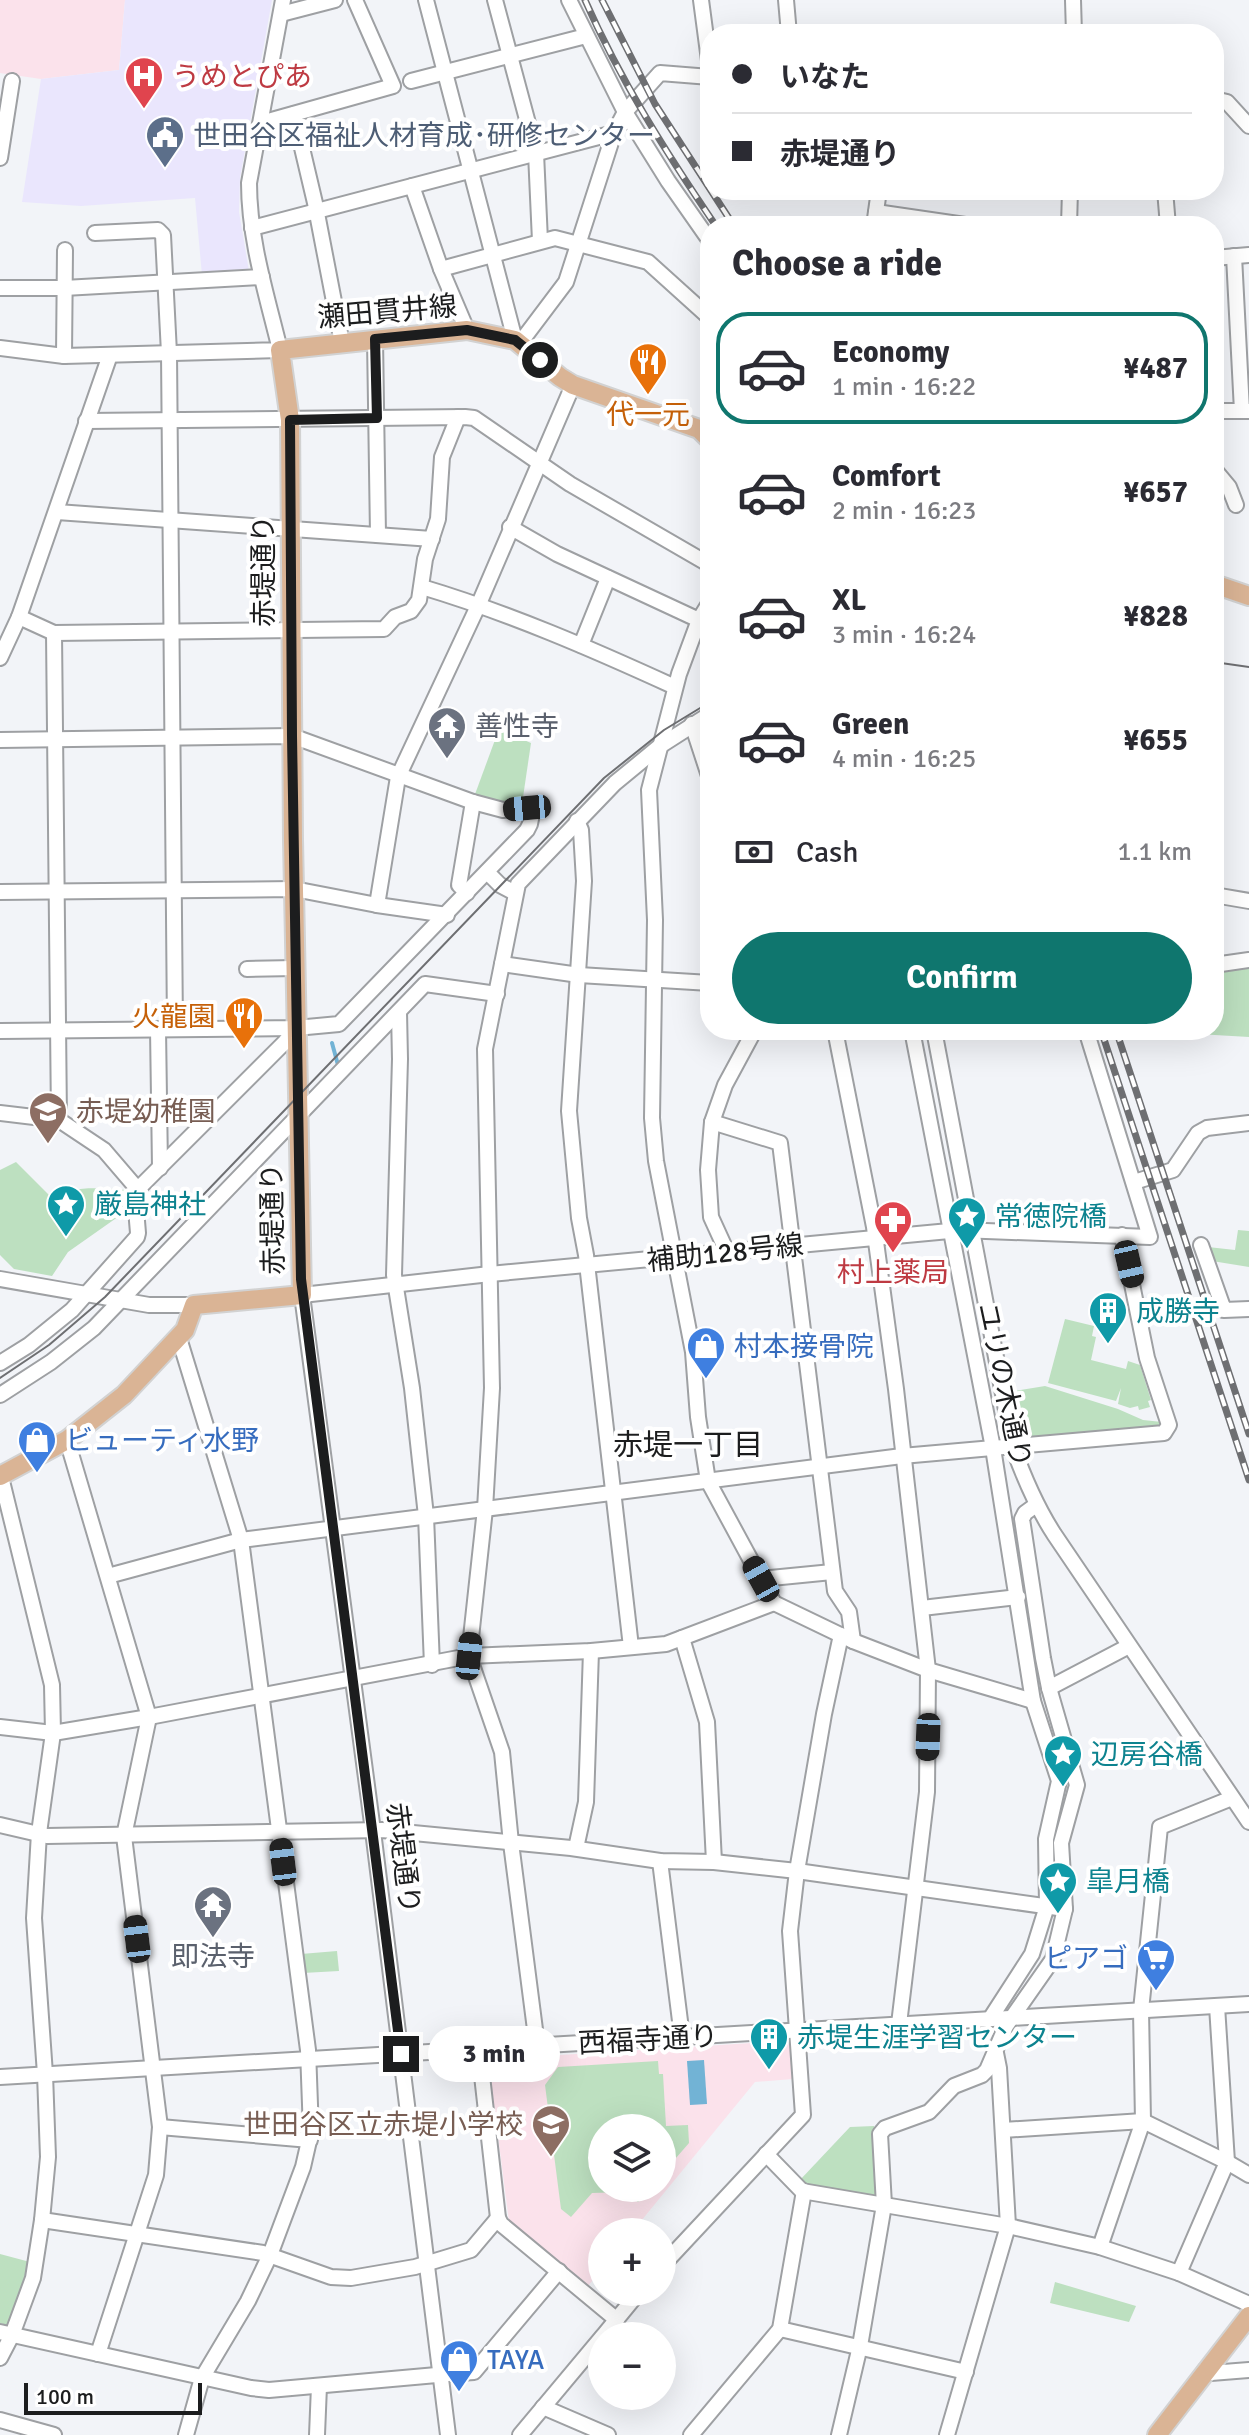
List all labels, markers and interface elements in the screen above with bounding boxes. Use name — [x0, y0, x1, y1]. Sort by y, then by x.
hospital icon: うめとぴあ — [123, 55, 165, 110]
text: いなた — [780, 59, 870, 96]
place label: うめとぴあ — [172, 60, 312, 94]
public building icon: 世田谷区福祉人材育成･研修センター — [144, 114, 186, 169]
place label: 世田谷区福祉人材育成･研修センター — [193, 119, 655, 153]
text: 赤堤通り — [780, 136, 900, 173]
text: Choose a ride — [732, 241, 942, 286]
street label: 瀬田貫井線 — [316, 289, 458, 335]
icon: car — [736, 332, 808, 404]
text: Economy — [832, 334, 949, 371]
restaurant icon: 代一元 — [627, 341, 669, 396]
route start — [522, 342, 558, 378]
text: ¥487 — [1123, 350, 1188, 387]
text: 1 min · 16:22 — [832, 371, 976, 403]
place label: 代一元 — [606, 398, 690, 432]
icon: car — [736, 456, 808, 528]
text: Comfort — [832, 458, 941, 495]
text: ¥657 — [1123, 474, 1188, 511]
text: 2 min · 16:23 — [832, 495, 976, 527]
street label: 赤堤通り — [247, 515, 281, 627]
icon: car — [736, 580, 808, 652]
text: XL — [832, 582, 866, 619]
text: ¥828 — [1123, 598, 1188, 635]
text: 3 min · 16:24 — [832, 619, 976, 651]
icon: car — [736, 704, 808, 776]
temple icon: 善性寺 — [426, 705, 468, 760]
text: Green — [832, 706, 909, 743]
place label: 善性寺 — [475, 710, 559, 744]
text: ¥655 — [1123, 722, 1188, 759]
text: 4 min · 16:25 — [832, 743, 976, 775]
car — [502, 794, 552, 822]
icon: cash — [732, 830, 776, 874]
text: Cash — [796, 834, 859, 871]
text: 1.1 km — [1118, 836, 1192, 868]
button: Confirm — [732, 932, 1192, 1024]
restaurant icon: 火龍園 — [223, 995, 265, 1050]
place label: 火龍園 — [132, 1000, 216, 1034]
school or university icon: 赤堤幼稚園 — [27, 1090, 69, 1145]
place label: 赤堤幼稚園 — [76, 1095, 216, 1129]
street label: 赤堤通り — [255, 1163, 291, 1275]
place icon: 厳島神社 — [45, 1183, 87, 1238]
place label: 厳島神社 — [94, 1188, 206, 1222]
place icon: 常徳院橋 — [946, 1195, 988, 1250]
pharmacy icon: 村上薬局 — [872, 1199, 914, 1254]
place label: 常徳院橋 — [995, 1200, 1107, 1234]
street label: 補助128号線 — [645, 1228, 805, 1278]
car — [1112, 1238, 1146, 1290]
place label: 村上薬局 — [837, 1256, 949, 1290]
building icon: 成勝寺 — [1087, 1290, 1129, 1345]
place label: 成勝寺 — [1136, 1295, 1220, 1329]
street label: ユリの木通り — [970, 1300, 1038, 1471]
shop icon: 村本接骨院 — [685, 1325, 727, 1380]
place label: 村本接骨院 — [734, 1330, 874, 1364]
shop icon: ビューティ水野 — [16, 1419, 58, 1474]
place label: ビューティ水野 — [65, 1424, 259, 1458]
district label: 赤堤一丁目 — [613, 1427, 763, 1464]
car — [739, 1552, 783, 1606]
car — [455, 1631, 483, 1681]
car — [915, 1713, 941, 1761]
place icon: 辺房谷橋 — [1042, 1733, 1084, 1788]
place label: 辺房谷橋 — [1091, 1738, 1203, 1772]
street label: 赤堤通り — [379, 1800, 427, 1916]
car — [268, 1837, 298, 1887]
place icon: 皐月橋 — [1037, 1860, 1079, 1915]
place label: 皐月橋 — [1086, 1865, 1170, 1899]
temple icon: 即法寺 — [192, 1884, 234, 1939]
car — [122, 1914, 152, 1964]
supermarket icon: ピアゴ — [1135, 1937, 1177, 1992]
place label: 即法寺 — [171, 1940, 255, 1974]
place label: ピアゴ — [1044, 1942, 1128, 1976]
building icon: 赤堤生涯学習センター — [748, 2016, 790, 2071]
street label: 西福寺通り — [577, 2019, 719, 2061]
place label: 赤堤生涯学習センター — [797, 2021, 1077, 2055]
callout: 3 min — [429, 2026, 561, 2082]
route end — [383, 2036, 419, 2072]
text: 3 min — [463, 2038, 525, 2070]
school or university icon: 世田谷区立赤堤小学校 — [530, 2103, 572, 2158]
place label: 世田谷区立赤堤小学校 — [243, 2108, 523, 2142]
map controls — [588, 2114, 676, 2410]
button: layers — [588, 2114, 676, 2202]
button: + — [588, 2218, 676, 2306]
button: − — [588, 2322, 676, 2410]
shop icon: TAYA — [438, 2338, 480, 2393]
place label: TAYA — [487, 2343, 544, 2377]
scale bar — [24, 2379, 202, 2415]
text: 100 m — [36, 2383, 94, 2410]

